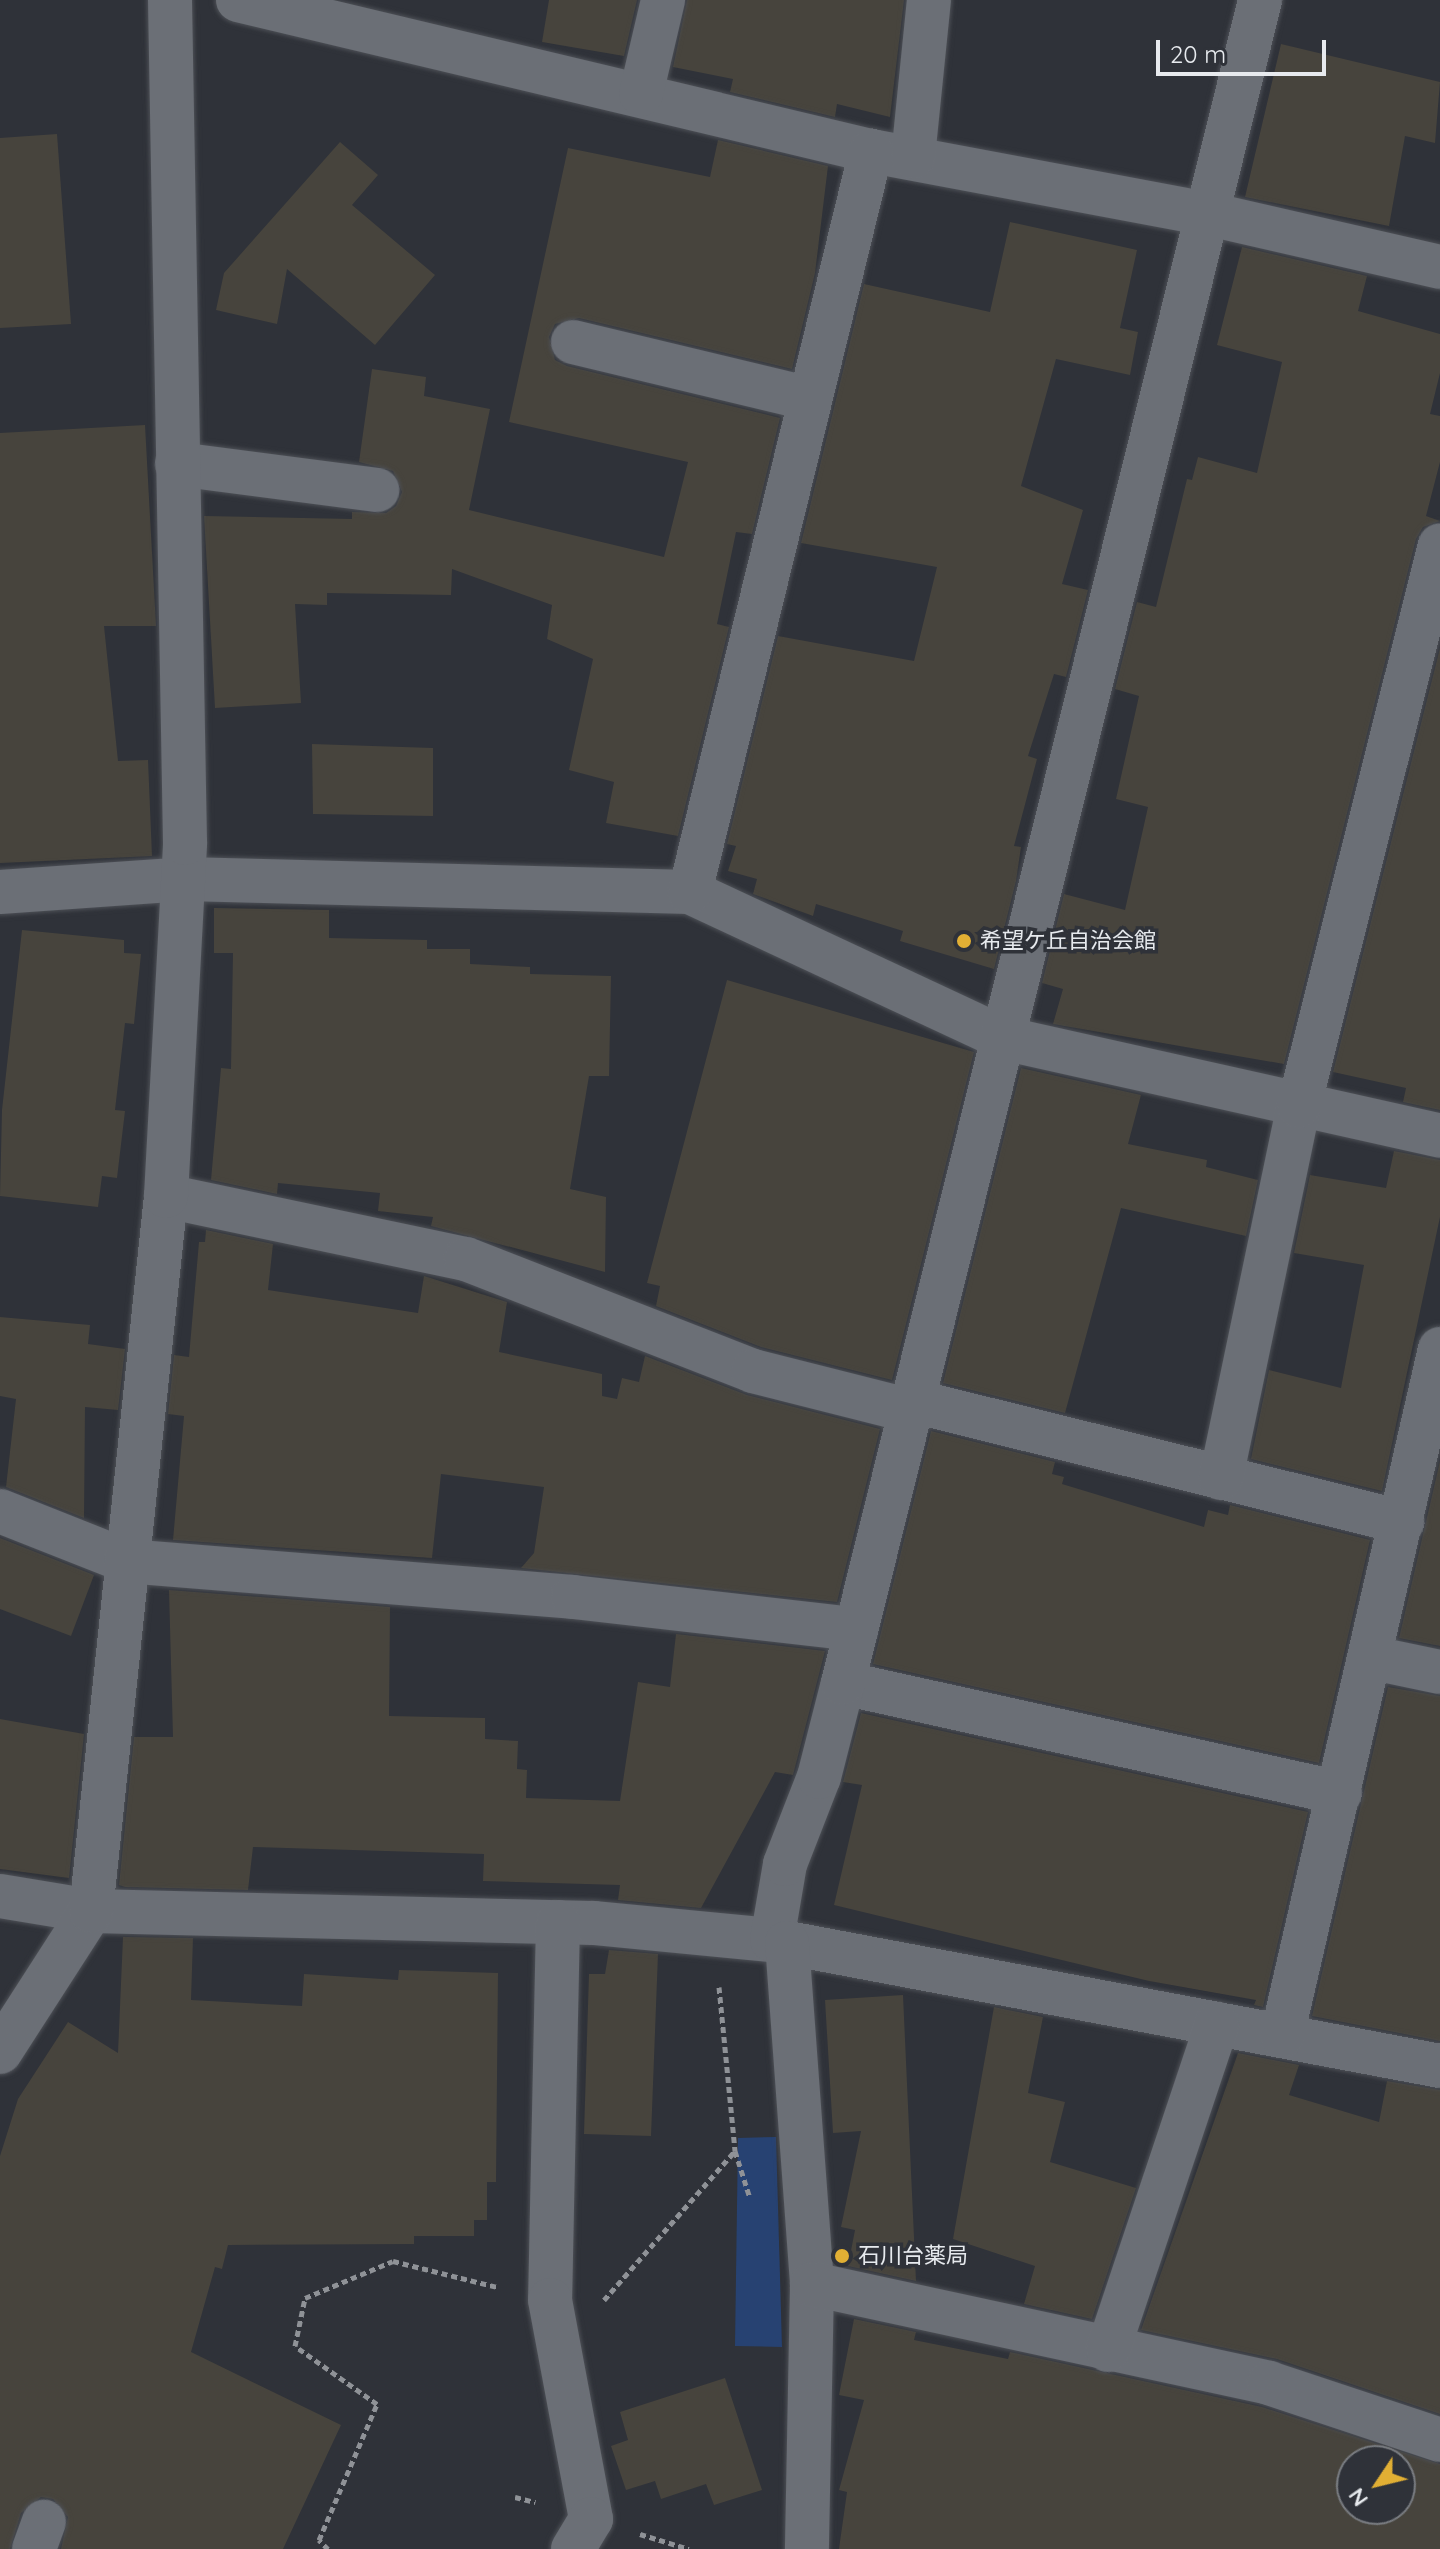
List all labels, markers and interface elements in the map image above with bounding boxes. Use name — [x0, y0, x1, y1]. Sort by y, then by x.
scale bar — [1160, 24, 1330, 74]
text: 20 m — [1170, 39, 1226, 69]
place label: 希望ケ丘自治会館 — [980, 928, 1156, 954]
marker: 希望ケ丘自治会館 — [955, 932, 973, 950]
place label: 石川台薬局 — [858, 2243, 968, 2269]
marker: 石川台薬局 — [833, 2247, 851, 2265]
north arrow — [1336, 2445, 1416, 2525]
text: N — [1342, 2483, 1374, 2512]

